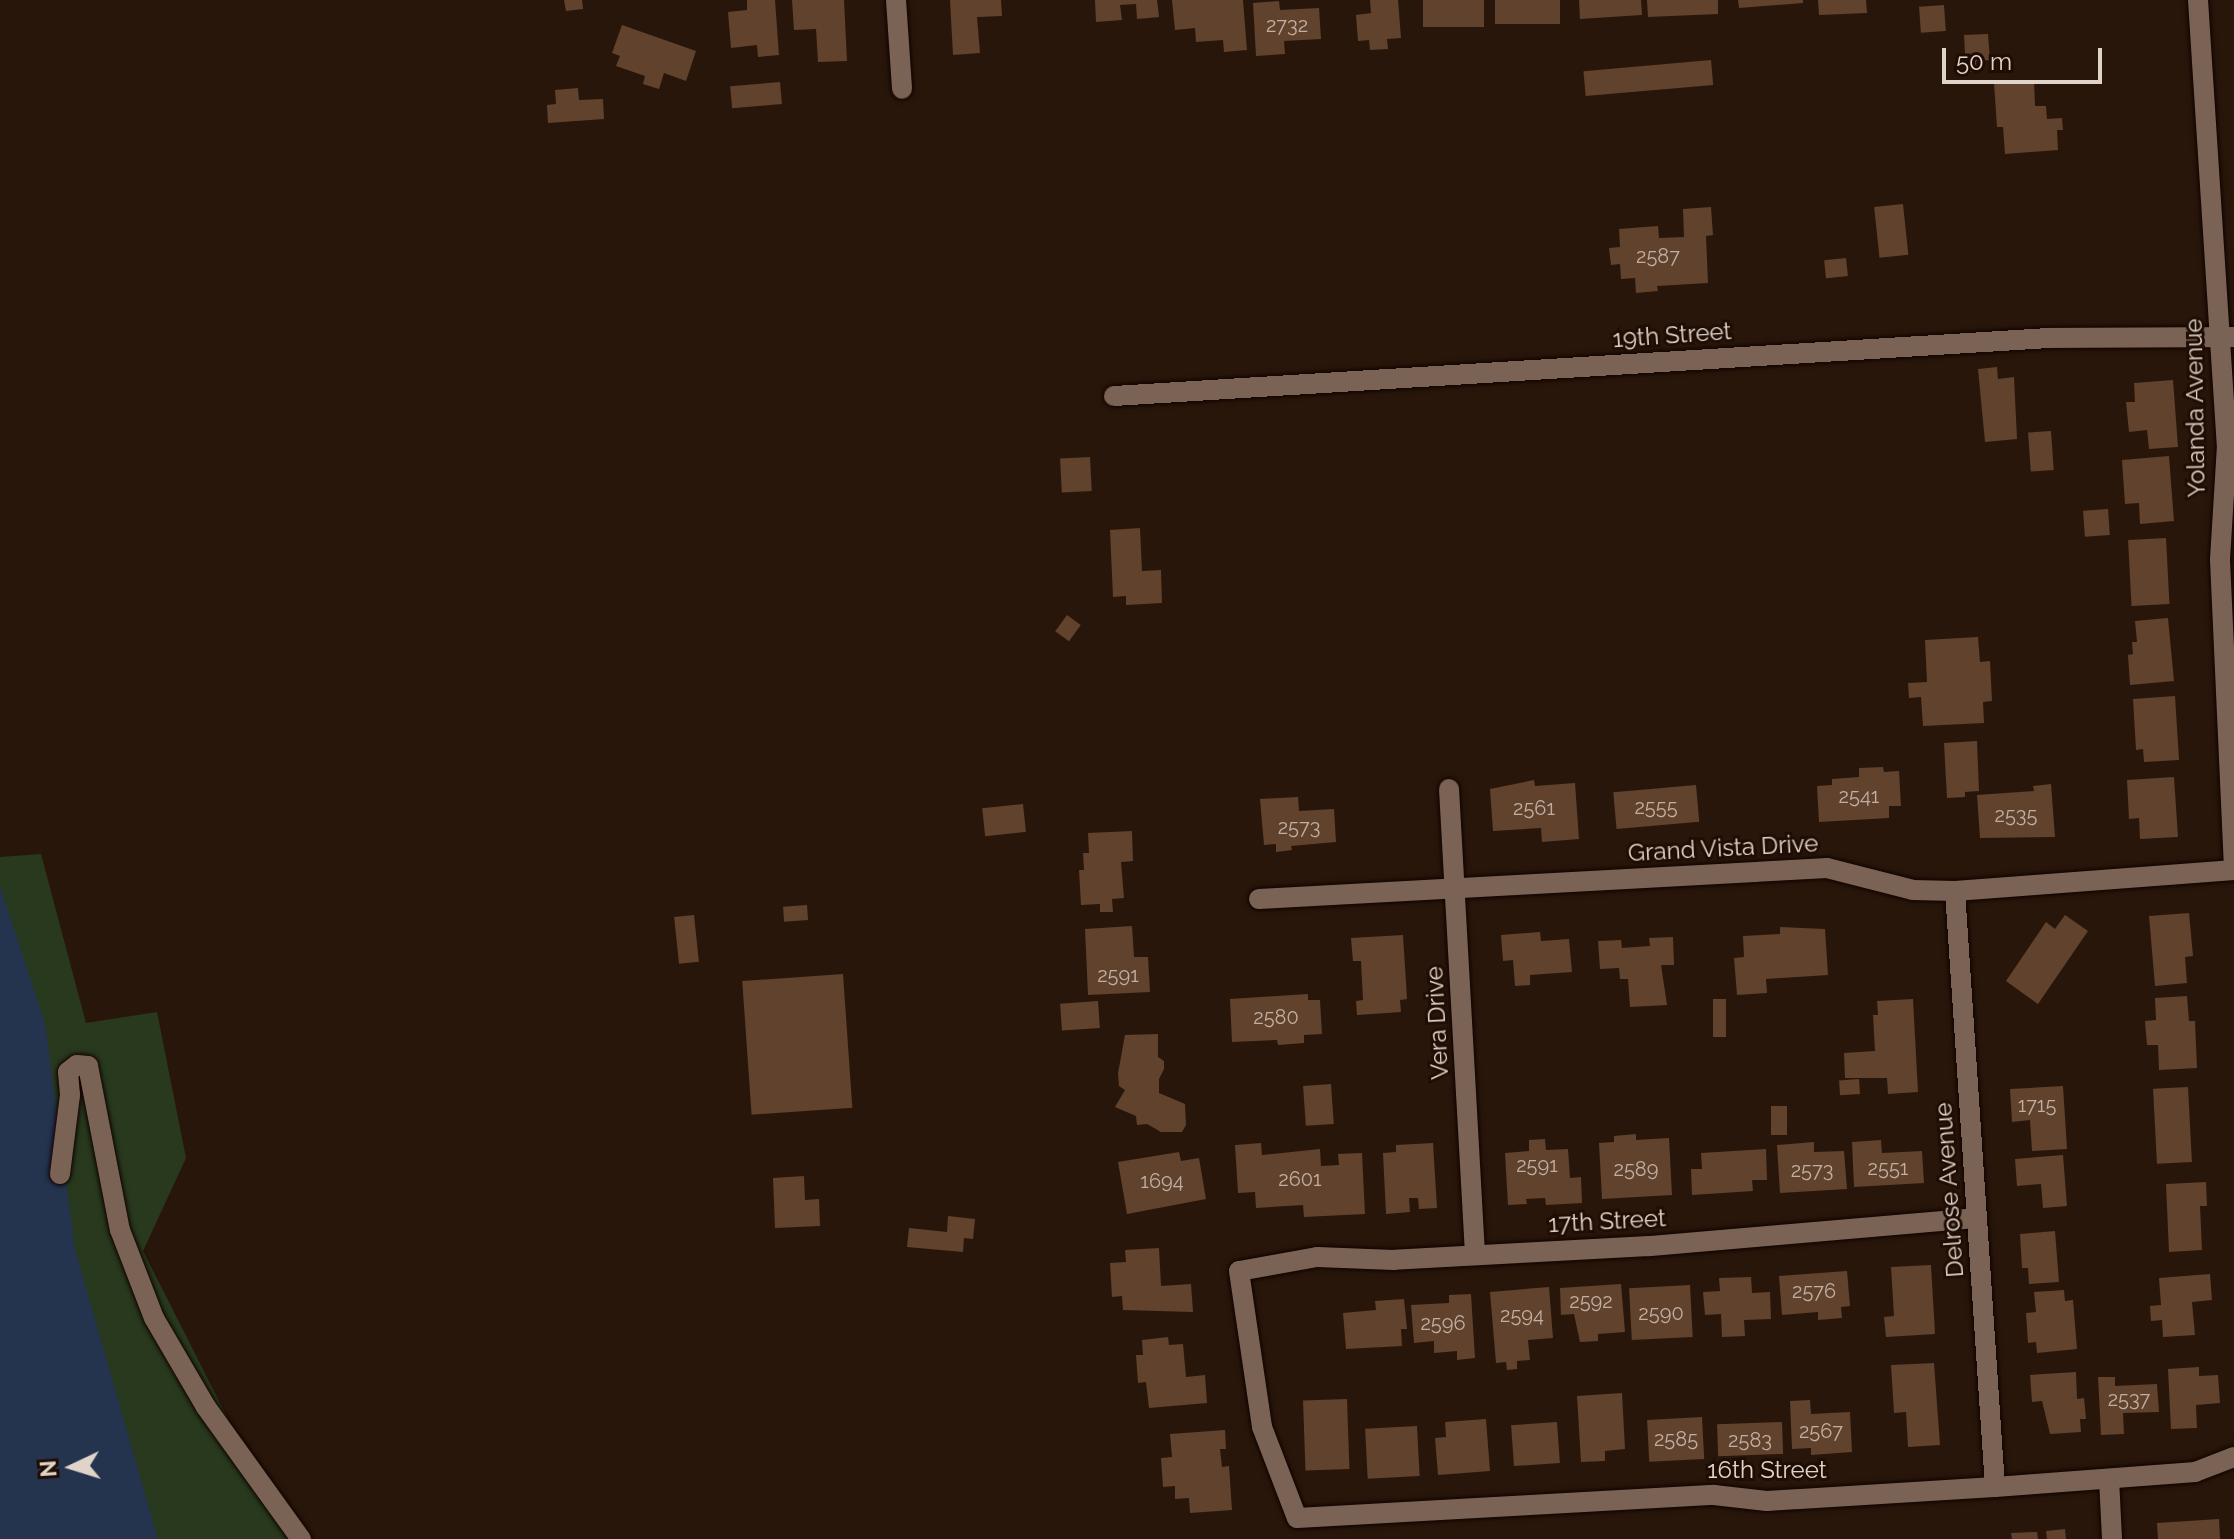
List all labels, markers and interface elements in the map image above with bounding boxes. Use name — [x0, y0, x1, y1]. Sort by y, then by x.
house number: 2732 — [1266, 13, 1308, 37]
scale bar — [1946, 32, 2106, 82]
text: 50 m — [1956, 47, 2012, 76]
house number: 2587 — [1636, 244, 1680, 268]
street label: 19th Street — [1612, 316, 1732, 354]
street label: Yolanda Avenue — [2179, 318, 2211, 498]
house number: 2541 — [1839, 784, 1879, 808]
house number: 2555 — [1634, 795, 1678, 819]
house number: 2561 — [1513, 796, 1555, 820]
house number: 2535 — [1995, 803, 2037, 827]
house number: 2573 — [1278, 815, 1320, 839]
street label: Grand Vista Drive — [1627, 829, 1819, 867]
house number: 2591 — [1097, 963, 1139, 987]
street label: Vera Drive — [1420, 966, 1454, 1080]
house number: 2580 — [1253, 1005, 1299, 1029]
house number: 1715 — [2018, 1093, 2056, 1117]
street label: Delrose Avenue — [1928, 1101, 1970, 1279]
house number: 2591 — [1516, 1153, 1558, 1177]
house number: 2551 — [1868, 1156, 1908, 1180]
house number: 2589 — [1614, 1157, 1658, 1181]
house number: 2573 — [1791, 1158, 1833, 1182]
house number: 2601 — [1278, 1167, 1322, 1191]
house number: 1694 — [1140, 1169, 1184, 1193]
street label: 17th Street — [1547, 1204, 1667, 1238]
house number: 2576 — [1792, 1279, 1836, 1303]
house number: 2592 — [1569, 1289, 1613, 1313]
house number: 2590 — [1638, 1301, 1684, 1325]
house number: 2594 — [1500, 1303, 1544, 1327]
house number: 2596 — [1420, 1311, 1466, 1335]
house number: 2537 — [2108, 1387, 2150, 1411]
house number: 2567 — [1799, 1419, 1843, 1443]
north arrow — [32, 1427, 112, 1507]
house number: 2585 — [1654, 1427, 1698, 1451]
house number: 2583 — [1728, 1428, 1772, 1452]
street label: 16th Street — [1707, 1456, 1827, 1484]
text: N — [35, 1459, 62, 1478]

